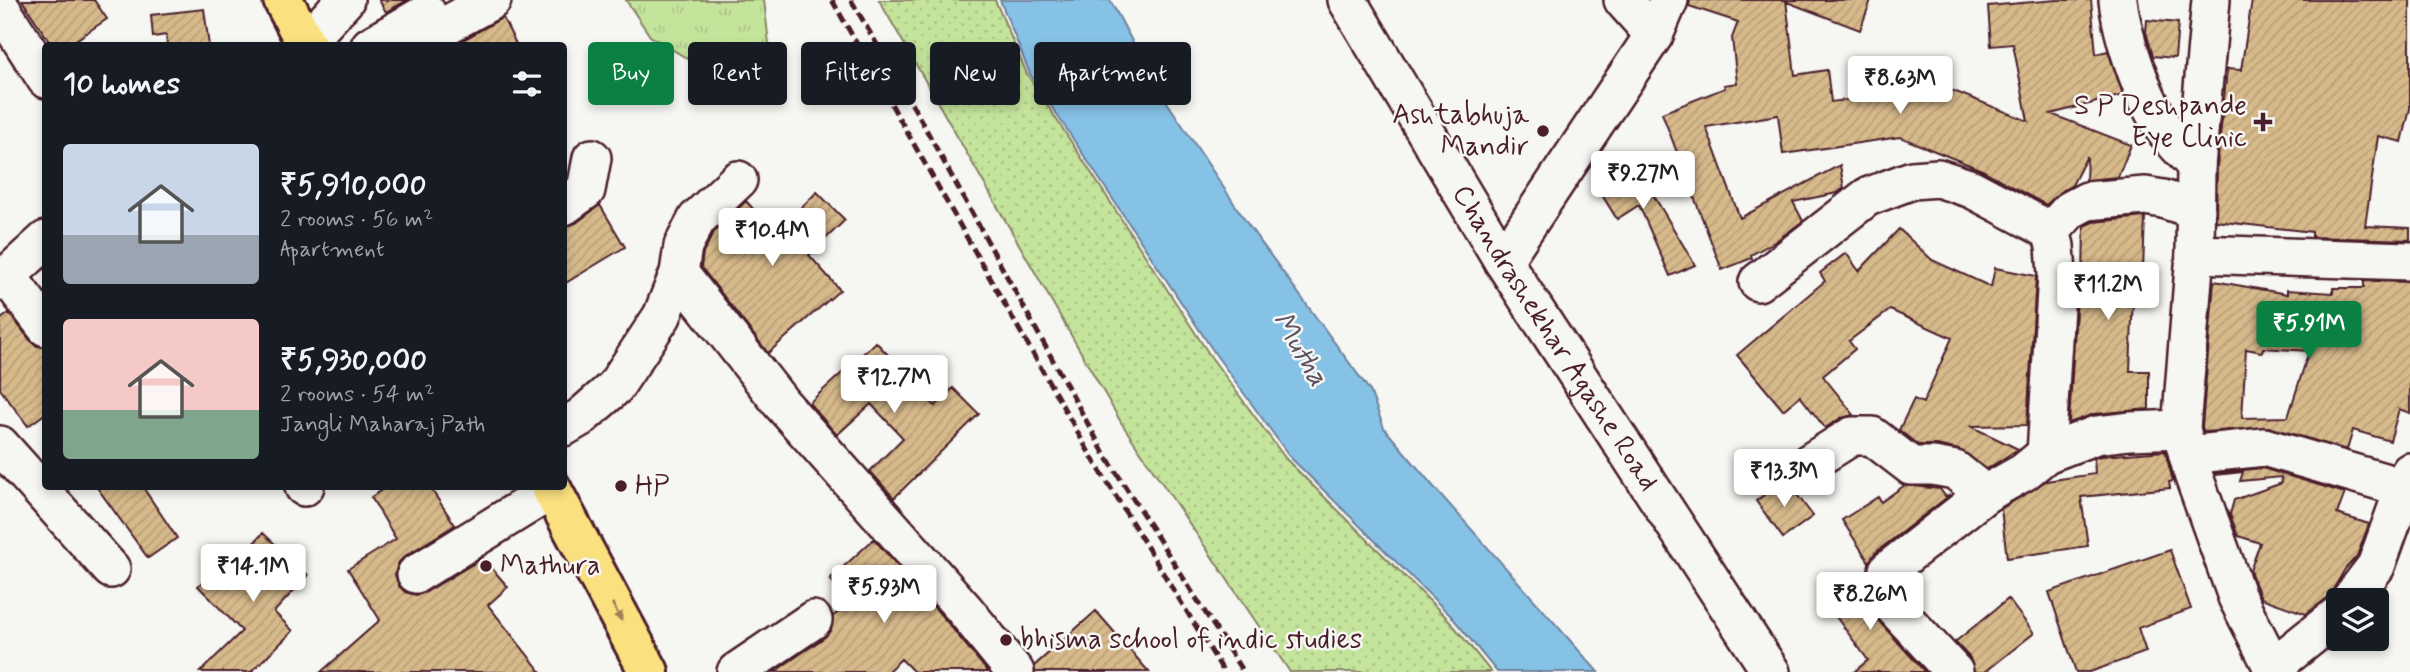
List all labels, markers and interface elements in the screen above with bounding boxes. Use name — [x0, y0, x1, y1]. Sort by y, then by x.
chip: Buy — [588, 42, 674, 105]
chip: Rent — [688, 42, 787, 105]
chip: Filters — [801, 42, 916, 105]
chip: New — [930, 42, 1020, 105]
chip: Apartment — [1034, 42, 1191, 105]
pin: ₹8.63M — [1843, 57, 1957, 116]
text: ₹8.63M — [1864, 64, 1936, 94]
text: 10 homes — [63, 65, 180, 104]
icon: filters — [508, 65, 546, 103]
place label: S P Deshpande Eye Clinic — [2074, 88, 2247, 157]
place label: Ashtabhuja Mandir — [1392, 97, 1529, 166]
marker: S P Deshpande Eye Clinic — [2253, 112, 2273, 132]
marker: Ashtabhuja Mandir — [1535, 123, 1551, 139]
pin: ₹9.27M — [1586, 152, 1700, 211]
text: ₹9.27M — [1607, 159, 1679, 189]
text: ₹5,910,000 — [280, 166, 426, 205]
icon: home — [119, 172, 203, 256]
street label: Chandrashekhar Agashe Road — [1443, 178, 1667, 498]
text: 2 rooms · 56 m² — [280, 205, 433, 235]
pin: ₹10.4M — [715, 208, 829, 268]
text: ₹10.4M — [735, 216, 809, 246]
text: Apartment — [280, 235, 385, 265]
pin: ₹11.2M — [2051, 262, 2165, 322]
text: ₹11.2M — [2073, 270, 2143, 300]
pin: ₹5.91M — [2252, 302, 2366, 361]
water label: Mutha — [1263, 304, 1337, 394]
text: ₹5.91M — [2272, 309, 2346, 339]
text: ₹5,930,000 — [280, 341, 427, 380]
icon: home — [119, 347, 203, 431]
pin: ₹12.7M — [837, 356, 951, 415]
text: ₹12.7M — [857, 363, 931, 393]
text: 2 rooms · 54 m² — [280, 380, 434, 410]
text: Jangli Maharaj Path — [280, 410, 486, 440]
pin: ₹13.3M — [1727, 449, 1841, 509]
text: ₹13.3M — [1750, 457, 1818, 487]
place label: HP — [635, 468, 669, 505]
marker: HP — [613, 478, 629, 494]
pin: ₹14.1M — [196, 544, 310, 604]
place label: Mathura — [500, 548, 600, 585]
text: ₹14.1M — [217, 552, 289, 582]
marker: Mathura — [478, 558, 494, 574]
pin: ₹5.93M — [827, 566, 941, 625]
pin: ₹8.26M — [1813, 572, 1927, 632]
text: ₹5.93M — [848, 573, 920, 603]
text: ₹8.26M — [1832, 580, 1908, 610]
map controls — [2326, 588, 2389, 651]
button: layers — [2326, 588, 2389, 651]
one-way arrow — [611, 602, 623, 621]
place label: bhisma school of indic studies — [1020, 622, 1362, 659]
marker: bhisma school of indic studies — [998, 632, 1014, 648]

